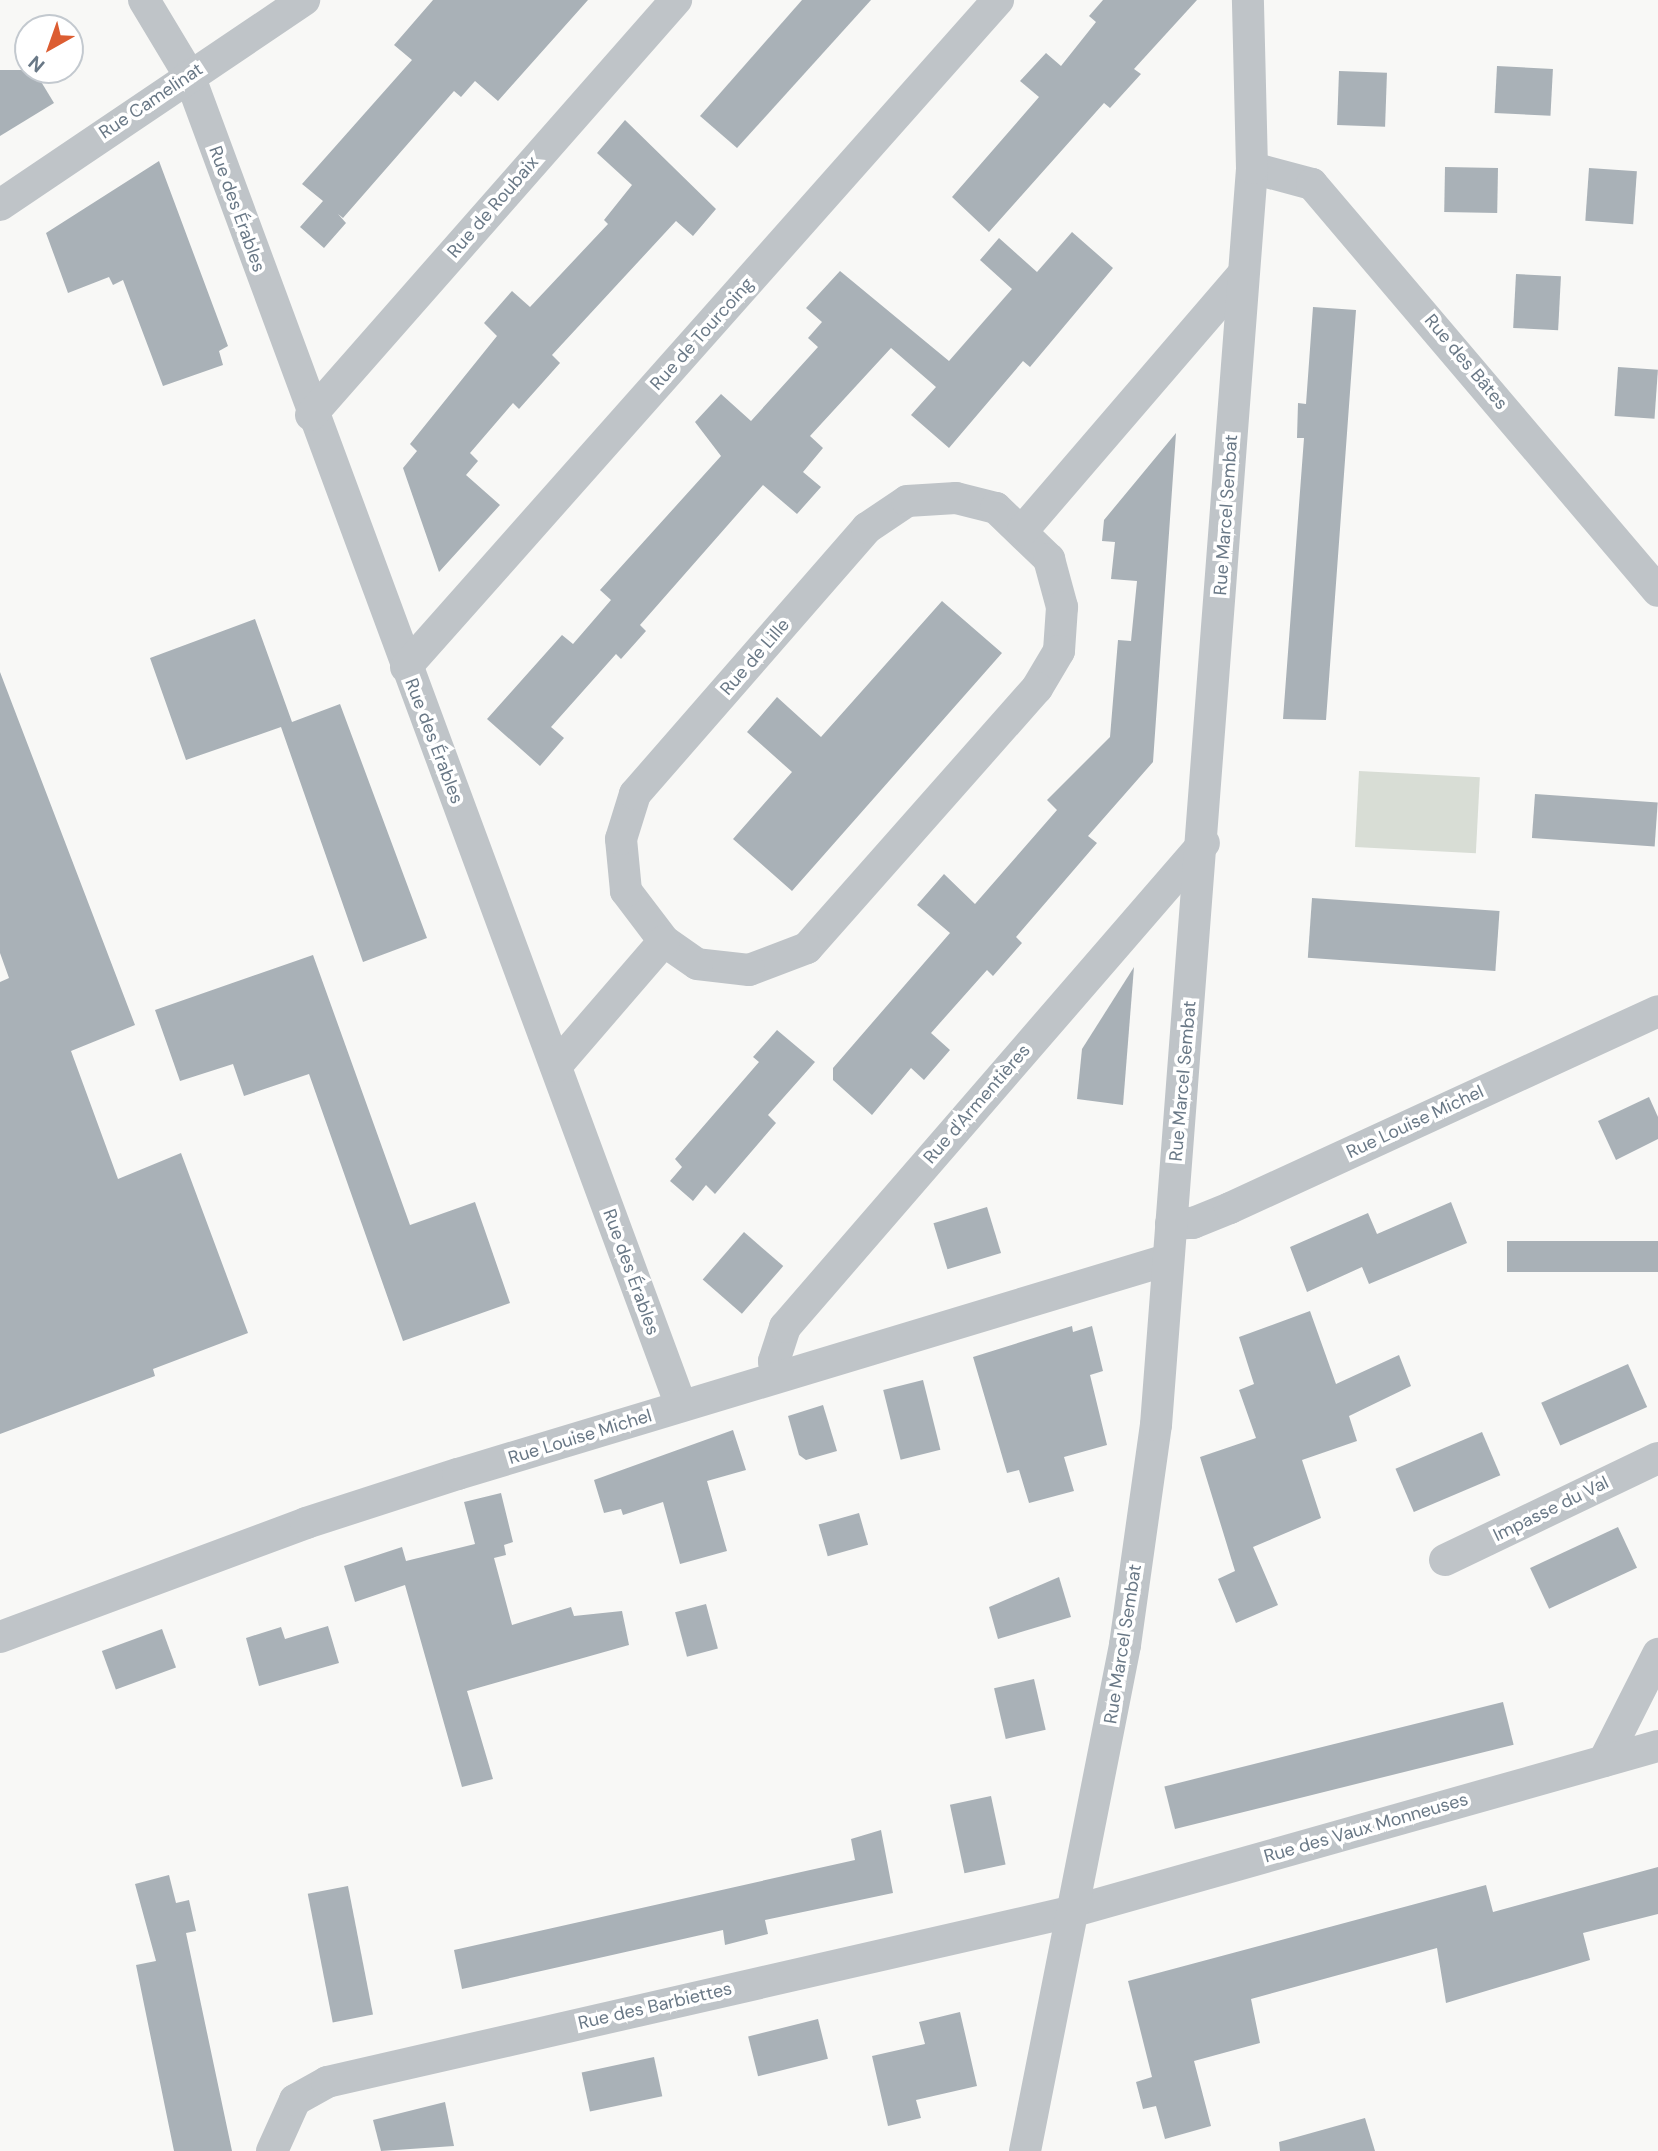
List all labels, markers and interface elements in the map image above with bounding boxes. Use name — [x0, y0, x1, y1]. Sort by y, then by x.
north arrow — [14, 14, 84, 84]
text: N — [23, 50, 50, 78]
street label: Rue Camelinat — [95, 58, 207, 144]
street label: Rue des Érables — [204, 143, 270, 275]
street label: Rue de Roubaix — [443, 152, 543, 262]
street label: Rue de Tourcoing — [646, 273, 758, 395]
street label: Rue des Bâtes — [1420, 310, 1512, 414]
street label: Rue Marcel Sembat — [1210, 434, 1242, 596]
street label: Rue de Lille — [716, 614, 794, 700]
street label: Rue des Érables — [400, 675, 468, 807]
street label: Rue Marcel Sembat — [1165, 1000, 1201, 1162]
street label: Rue d'Armentières — [919, 1040, 1035, 1168]
street label: Rue Louise Michel — [1343, 1081, 1487, 1163]
street label: Rue des Érables — [598, 1206, 664, 1338]
street label: Rue Louise Michel — [506, 1405, 654, 1469]
street label: Impasse du Val — [1490, 1472, 1612, 1546]
street label: Rue Marcel Sembat — [1100, 1563, 1146, 1725]
street label: Rue des Vaux Monneuses — [1261, 1788, 1471, 1868]
street label: Rue des Barbiettes — [576, 1978, 734, 2034]

